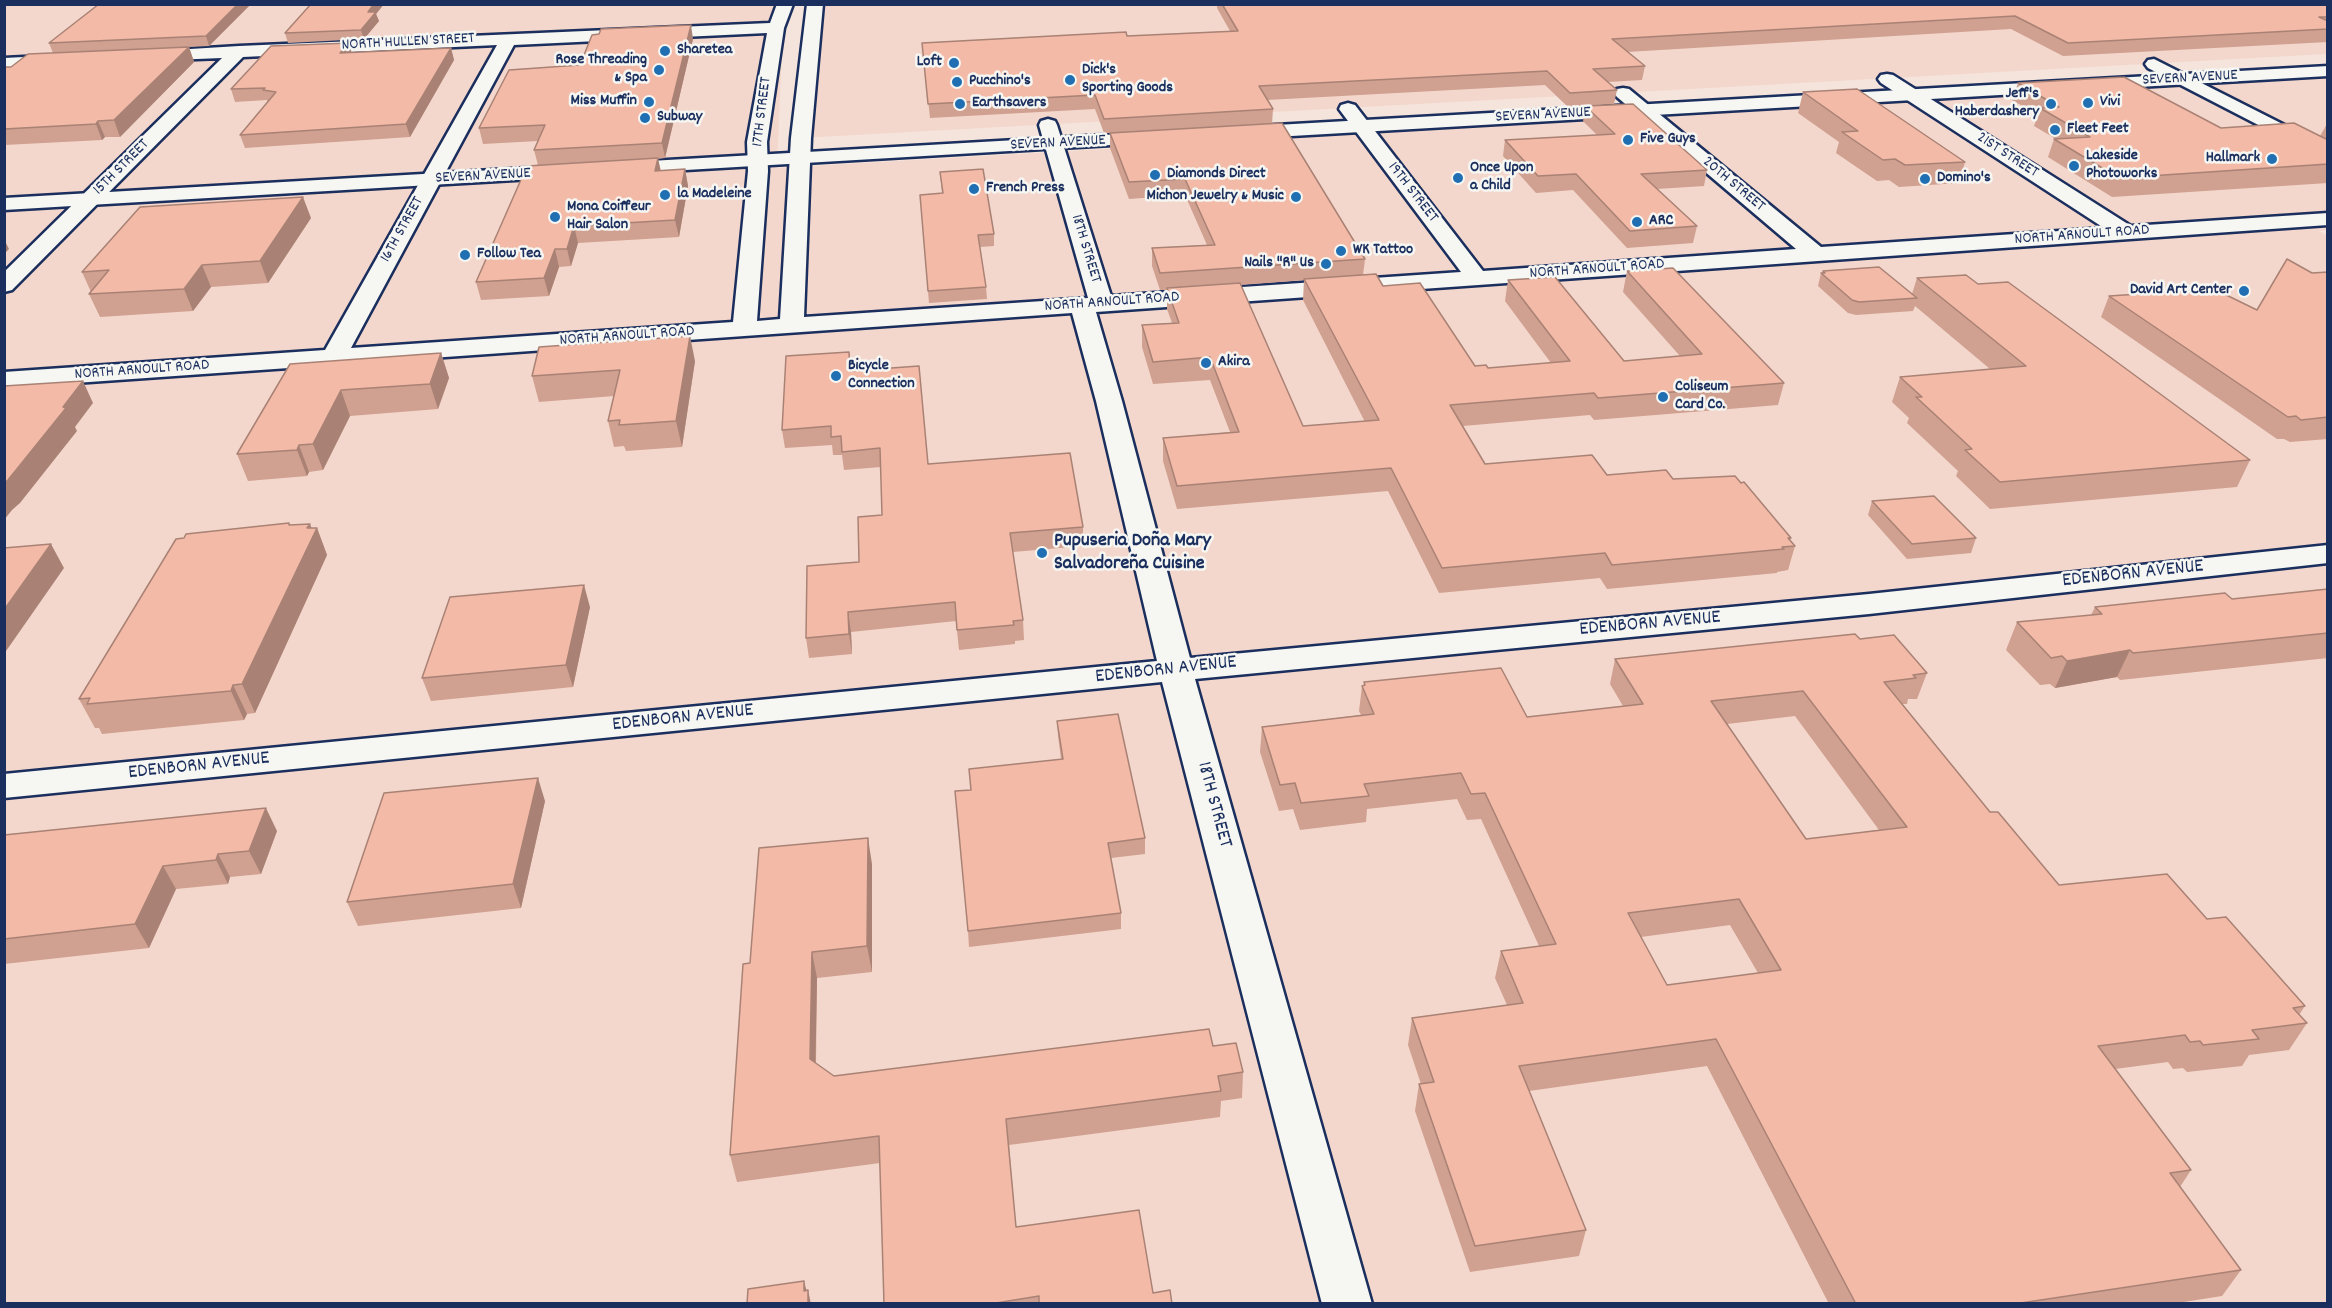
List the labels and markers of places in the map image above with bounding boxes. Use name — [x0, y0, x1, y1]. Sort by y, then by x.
place label: Sharetea — [677, 41, 732, 61]
marker: Sharetea — [658, 44, 672, 58]
place label: Rose Threading & Spa — [556, 51, 647, 89]
place label: Loft — [917, 53, 942, 73]
marker: Loft — [947, 56, 961, 70]
place label: Dick's Sporting Goods — [1082, 61, 1173, 99]
marker: Rose Threading & Spa — [652, 63, 666, 77]
place label: Pucchino's — [969, 72, 1031, 92]
marker: Dick's Sporting Goods — [1063, 73, 1077, 87]
marker: Pucchino's — [950, 75, 964, 89]
place label: Jeff's Haberdashery — [1955, 85, 2039, 123]
place label: Miss Muffin — [571, 92, 637, 112]
place label: Vivi — [2100, 93, 2120, 113]
place label: Earthsavers — [972, 94, 1047, 114]
marker: Miss Muffin — [642, 95, 656, 109]
marker: Vivi — [2081, 96, 2095, 110]
marker: Earthsavers — [953, 97, 967, 111]
marker: Jeff's Haberdashery — [2044, 97, 2058, 111]
place label: Subway — [657, 108, 702, 128]
marker: Subway — [638, 111, 652, 125]
place label: Fleet Feet — [2067, 120, 2129, 140]
marker: Fleet Feet — [2048, 123, 2062, 137]
place label: Five Guys — [1640, 130, 1696, 150]
marker: Five Guys — [1621, 133, 1635, 147]
place label: Lakeside Photoworks — [2086, 147, 2157, 185]
place label: Hallmark — [2206, 149, 2260, 169]
marker: Hallmark — [2265, 152, 2279, 166]
place label: Once Upon a Child — [1470, 159, 1533, 197]
marker: Lakeside Photoworks — [2067, 159, 2081, 173]
place label: Diamonds Direct — [1167, 165, 1266, 185]
marker: Diamonds Direct — [1148, 168, 1162, 182]
place label: Domino's — [1937, 169, 1991, 189]
marker: Once Upon a Child — [1451, 171, 1465, 185]
marker: Domino's — [1918, 172, 1932, 186]
place label: French Press — [986, 179, 1065, 199]
marker: French Press — [967, 182, 981, 196]
place label: la Madeleine — [677, 185, 752, 205]
place label: Michon Jewelry & Music — [1147, 187, 1284, 207]
marker: la Madeleine — [658, 188, 672, 202]
marker: Michon Jewelry & Music — [1289, 190, 1303, 204]
place label: Mona Coiffeur Hair Salon — [567, 198, 651, 236]
marker: Mona Coiffeur Hair Salon — [548, 210, 562, 224]
place label: ARC — [1649, 212, 1673, 232]
marker: ARC — [1630, 215, 1644, 229]
place label: WK Tattoo — [1353, 241, 1413, 261]
marker: WK Tattoo — [1334, 244, 1348, 258]
place label: Follow Tea — [477, 245, 541, 265]
marker: Follow Tea — [458, 248, 472, 262]
place label: Nails "R" Us — [1244, 254, 1314, 274]
marker: Nails "R" Us — [1319, 257, 1333, 271]
place label: David Art Center — [2130, 281, 2232, 301]
marker: David Art Center — [2237, 284, 2251, 298]
place label: Akira — [1218, 353, 1250, 373]
marker: Akira — [1199, 356, 1213, 370]
place label: Bicycle Connection — [848, 357, 915, 395]
marker: Bicycle Connection — [829, 369, 843, 383]
place label: Coliseum Card Co. — [1675, 378, 1728, 416]
marker: Coliseum Card Co. — [1656, 390, 1670, 404]
place label: Pupuseria Doña Mary Salvadoreña Cuisine — [1054, 530, 1211, 577]
marker: Pupuseria Doña Mary Salvadoreña Cuisine — [1035, 546, 1049, 560]

